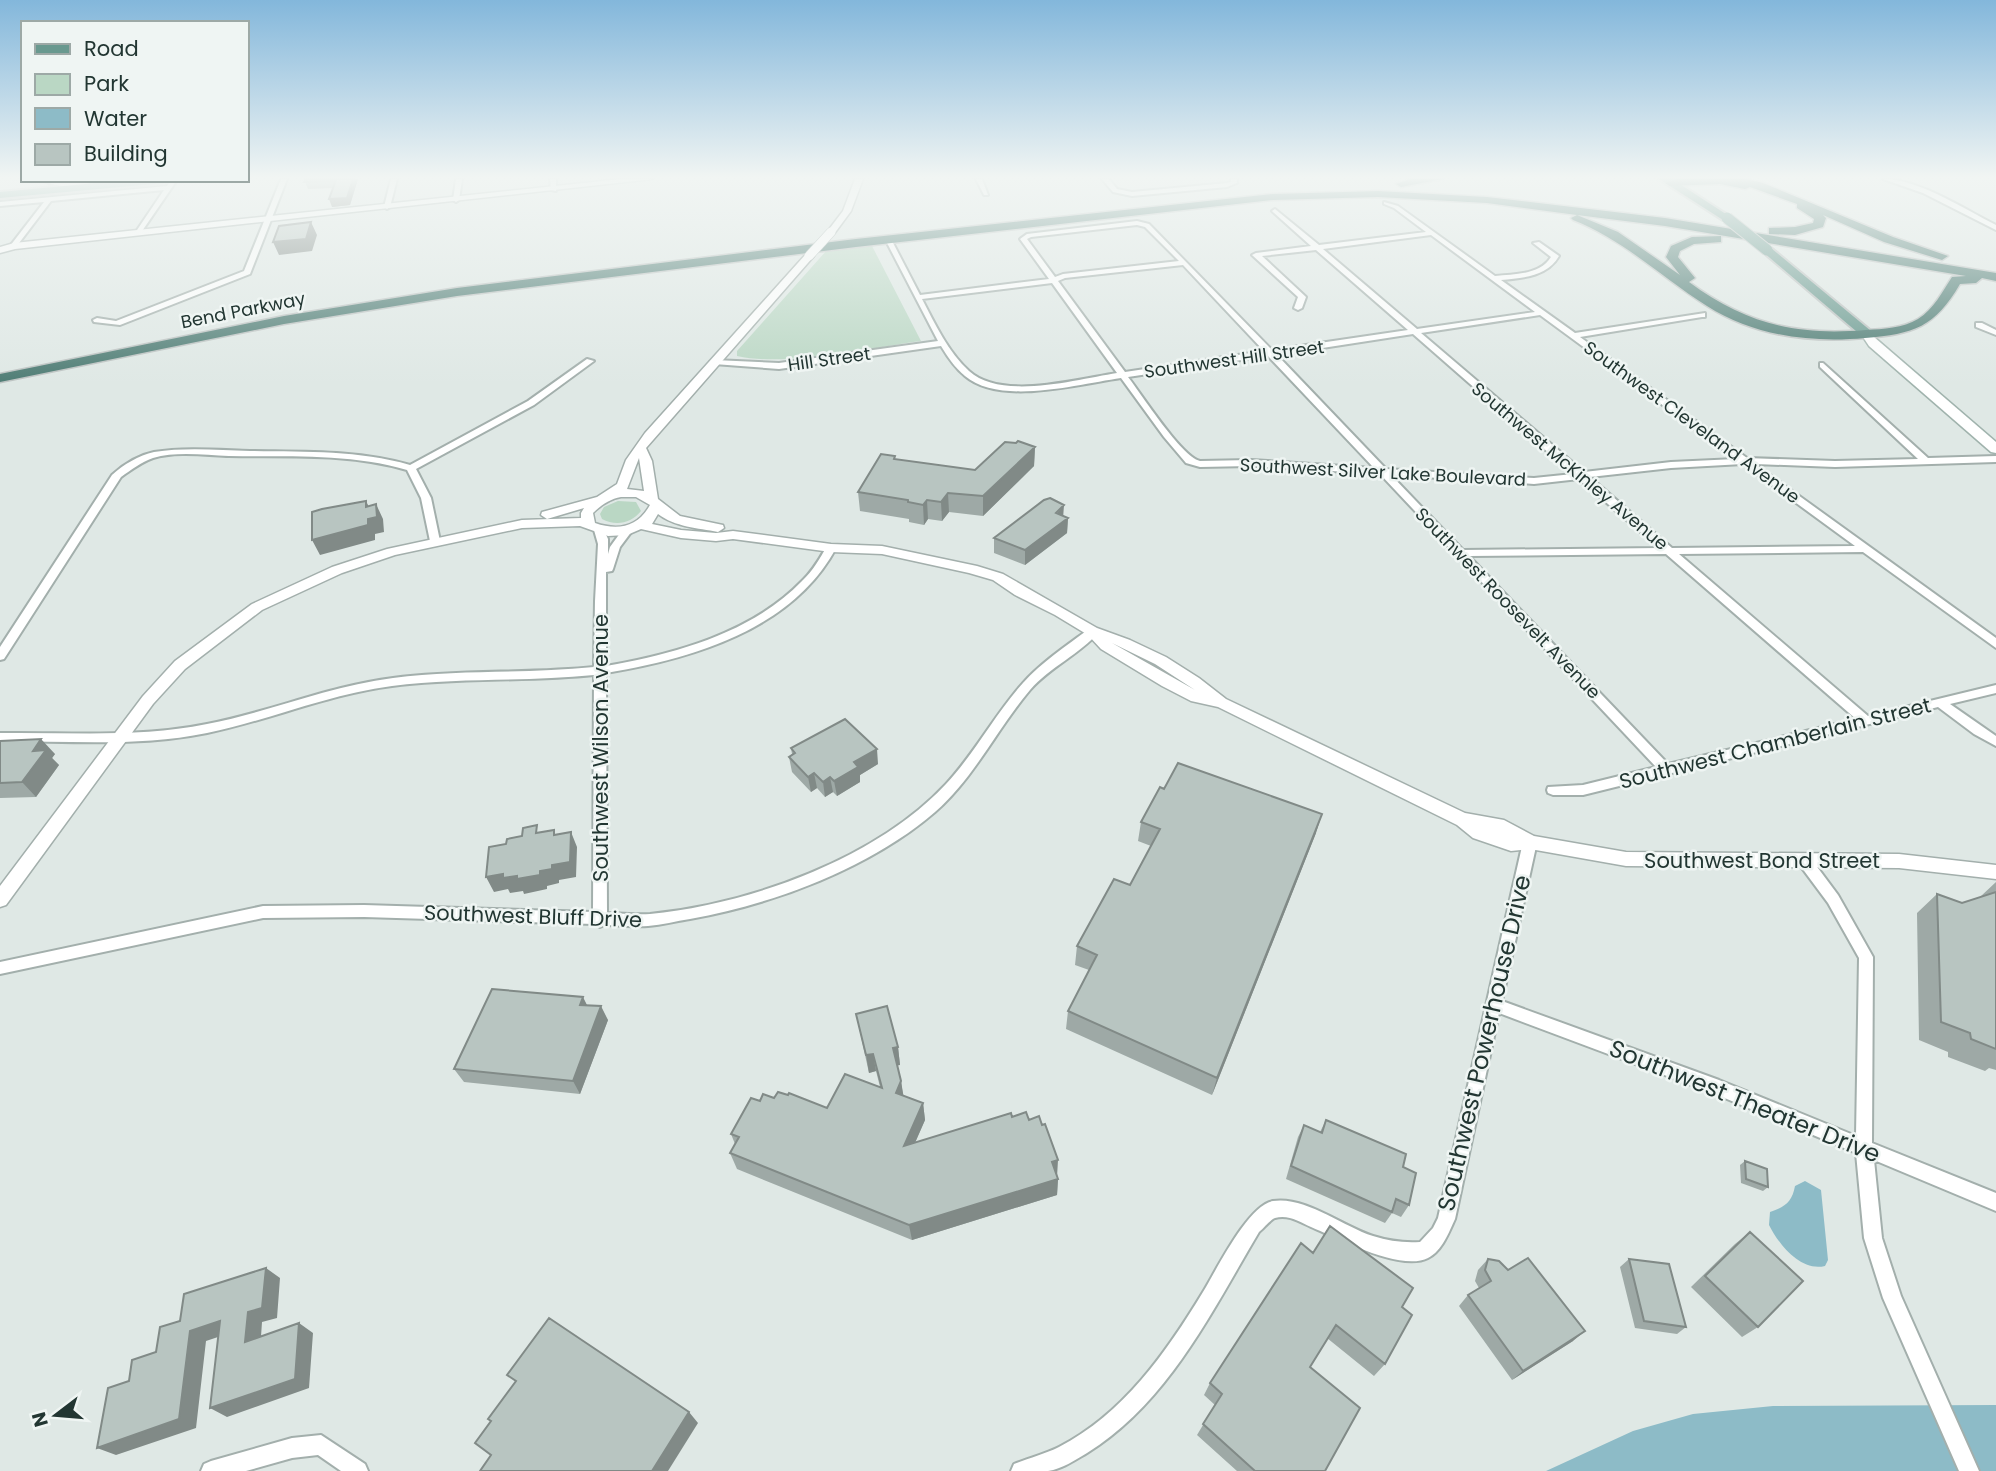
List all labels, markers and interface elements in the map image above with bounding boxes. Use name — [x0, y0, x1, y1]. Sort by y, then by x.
legend — [21, 21, 248, 182]
text: Road — [84, 34, 139, 63]
text: Park — [84, 69, 129, 98]
text: Water — [84, 104, 147, 133]
text: Building — [84, 139, 168, 168]
street label: Bend Parkway — [179, 286, 307, 334]
street label: Southwest Hill Street — [1142, 334, 1326, 384]
street label: Southwest Cleveland Avenue — [1579, 335, 1805, 509]
street label: Hill Street — [786, 341, 872, 377]
street label: Southwest McKinley Avenue — [1466, 376, 1674, 556]
street label: Southwest Silver Lake Boulevard — [1239, 452, 1527, 492]
street label: Southwest Roosevelt Avenue — [1410, 502, 1606, 704]
street label: Southwest Wilson Avenue — [586, 614, 615, 882]
street label: Southwest Chamberlain Street — [1616, 690, 1934, 796]
street label: Southwest Bond Street — [1644, 846, 1880, 875]
street label: Southwest Powerhouse Drive — [1429, 872, 1539, 1214]
street label: Southwest Bluff Drive — [423, 898, 643, 934]
street label: Southwest Theater Drive — [1605, 1031, 1885, 1171]
north arrow — [21, 1380, 91, 1450]
text: N — [25, 1409, 55, 1430]

